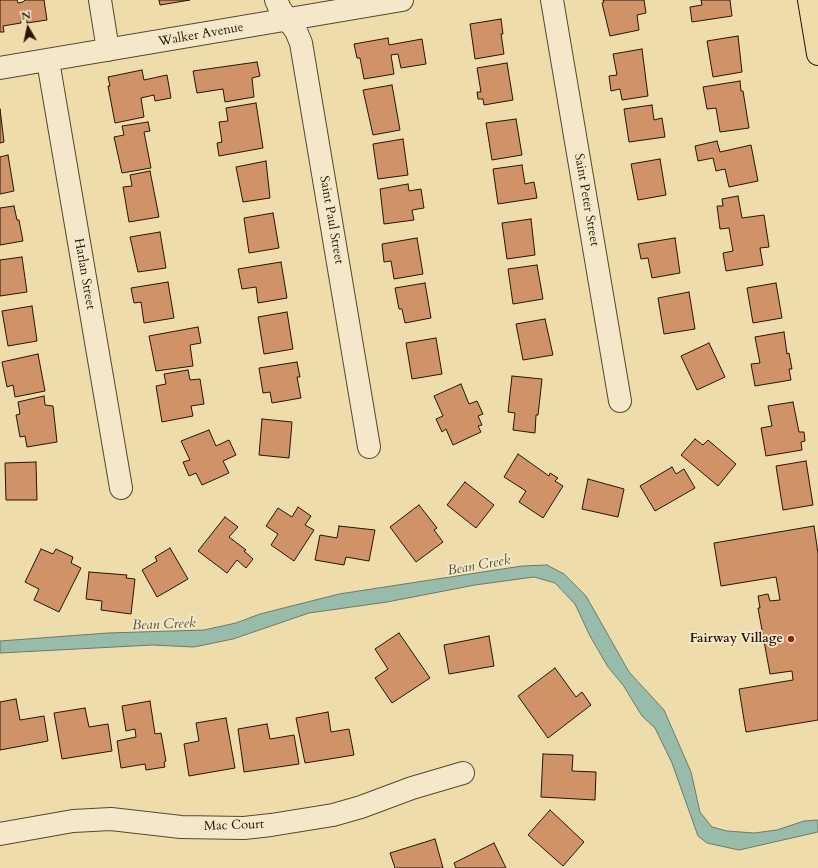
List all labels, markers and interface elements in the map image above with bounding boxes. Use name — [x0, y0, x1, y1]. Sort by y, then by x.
north arrow — [8, 8, 48, 48]
text: N — [20, 8, 32, 24]
street label: Walker Avenue — [157, 20, 245, 50]
street label: Saint Peter Street — [570, 152, 602, 248]
street label: Saint Paul Street — [316, 175, 346, 265]
street label: Harlan Street — [70, 237, 98, 311]
water label: Bean Creek — [446, 552, 512, 580]
water label: Bean Creek — [132, 615, 196, 635]
place label: Fairway Village — [690, 631, 783, 647]
marker: Fairway Village — [786, 634, 796, 644]
street label: Mac Court — [204, 817, 264, 835]

